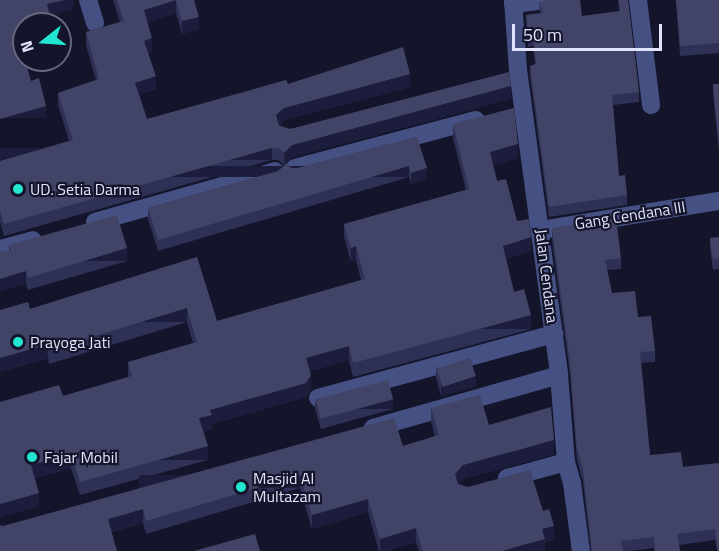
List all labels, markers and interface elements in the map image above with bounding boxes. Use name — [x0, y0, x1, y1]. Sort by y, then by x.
north arrow — [12, 12, 72, 72]
scale bar — [515, 12, 665, 50]
text: 50 m — [523, 21, 562, 48]
text: N — [14, 38, 40, 55]
place label: UD. Setia Darma — [30, 179, 140, 199]
marker: UD. Setia Darma — [11, 182, 25, 196]
street label: Gang Cendana III — [573, 197, 687, 233]
street label: Jalan Cendana — [532, 228, 562, 324]
place label: Prayoga Jati — [30, 332, 111, 352]
marker: Prayoga Jati — [11, 335, 25, 349]
place label: Fajar Mobil — [44, 447, 118, 467]
marker: Fajar Mobil — [25, 450, 39, 464]
place label: Masjid Al Multazam — [253, 468, 321, 506]
marker: Masjid Al Multazam — [234, 480, 248, 494]

